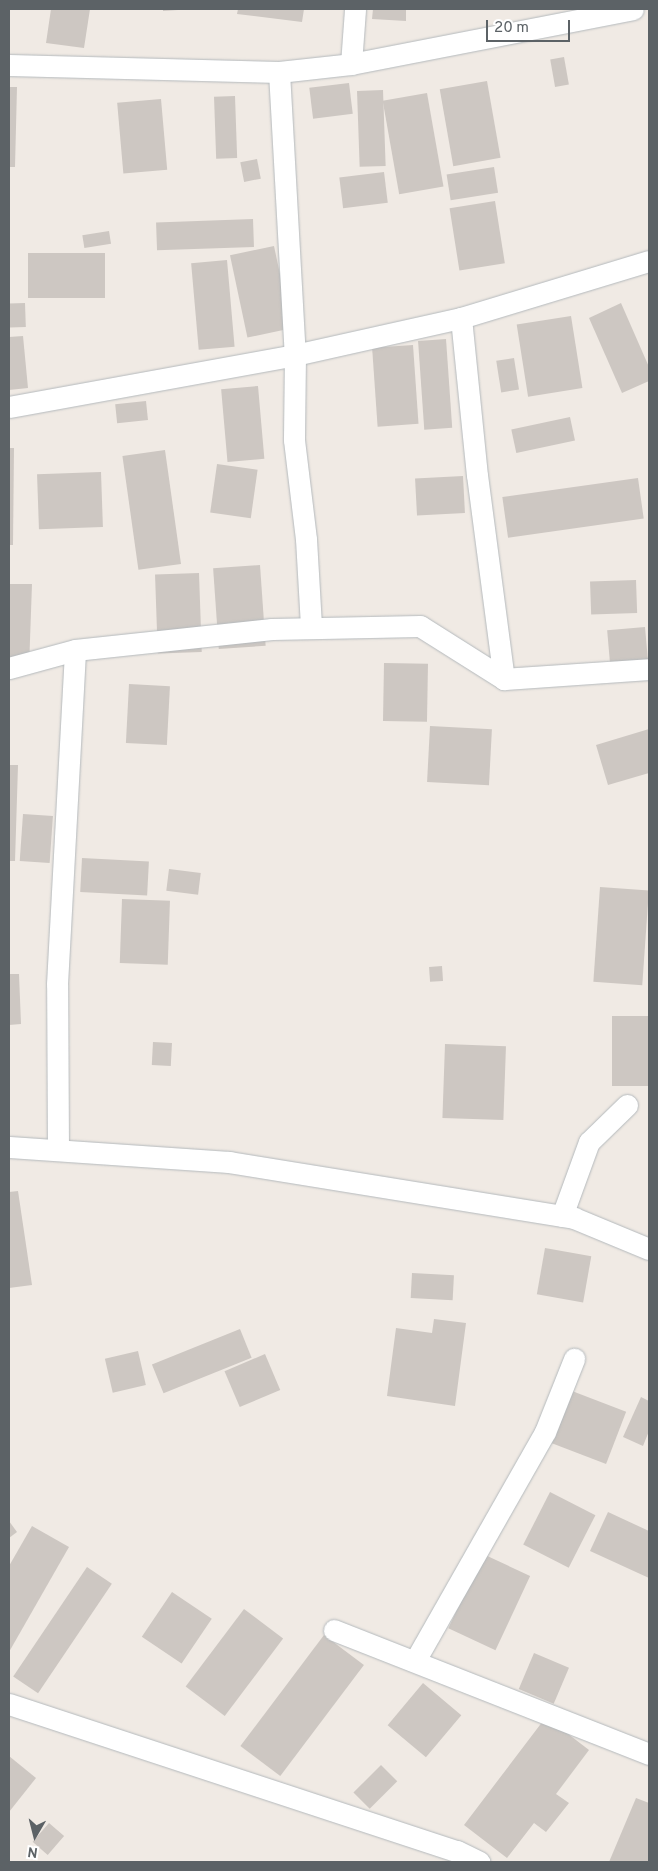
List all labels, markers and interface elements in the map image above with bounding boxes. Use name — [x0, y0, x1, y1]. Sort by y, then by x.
scale bar — [488, 10, 572, 42]
text: 20 m — [494, 19, 529, 38]
north arrow — [10, 1811, 60, 1861]
text: N — [27, 1842, 39, 1860]

